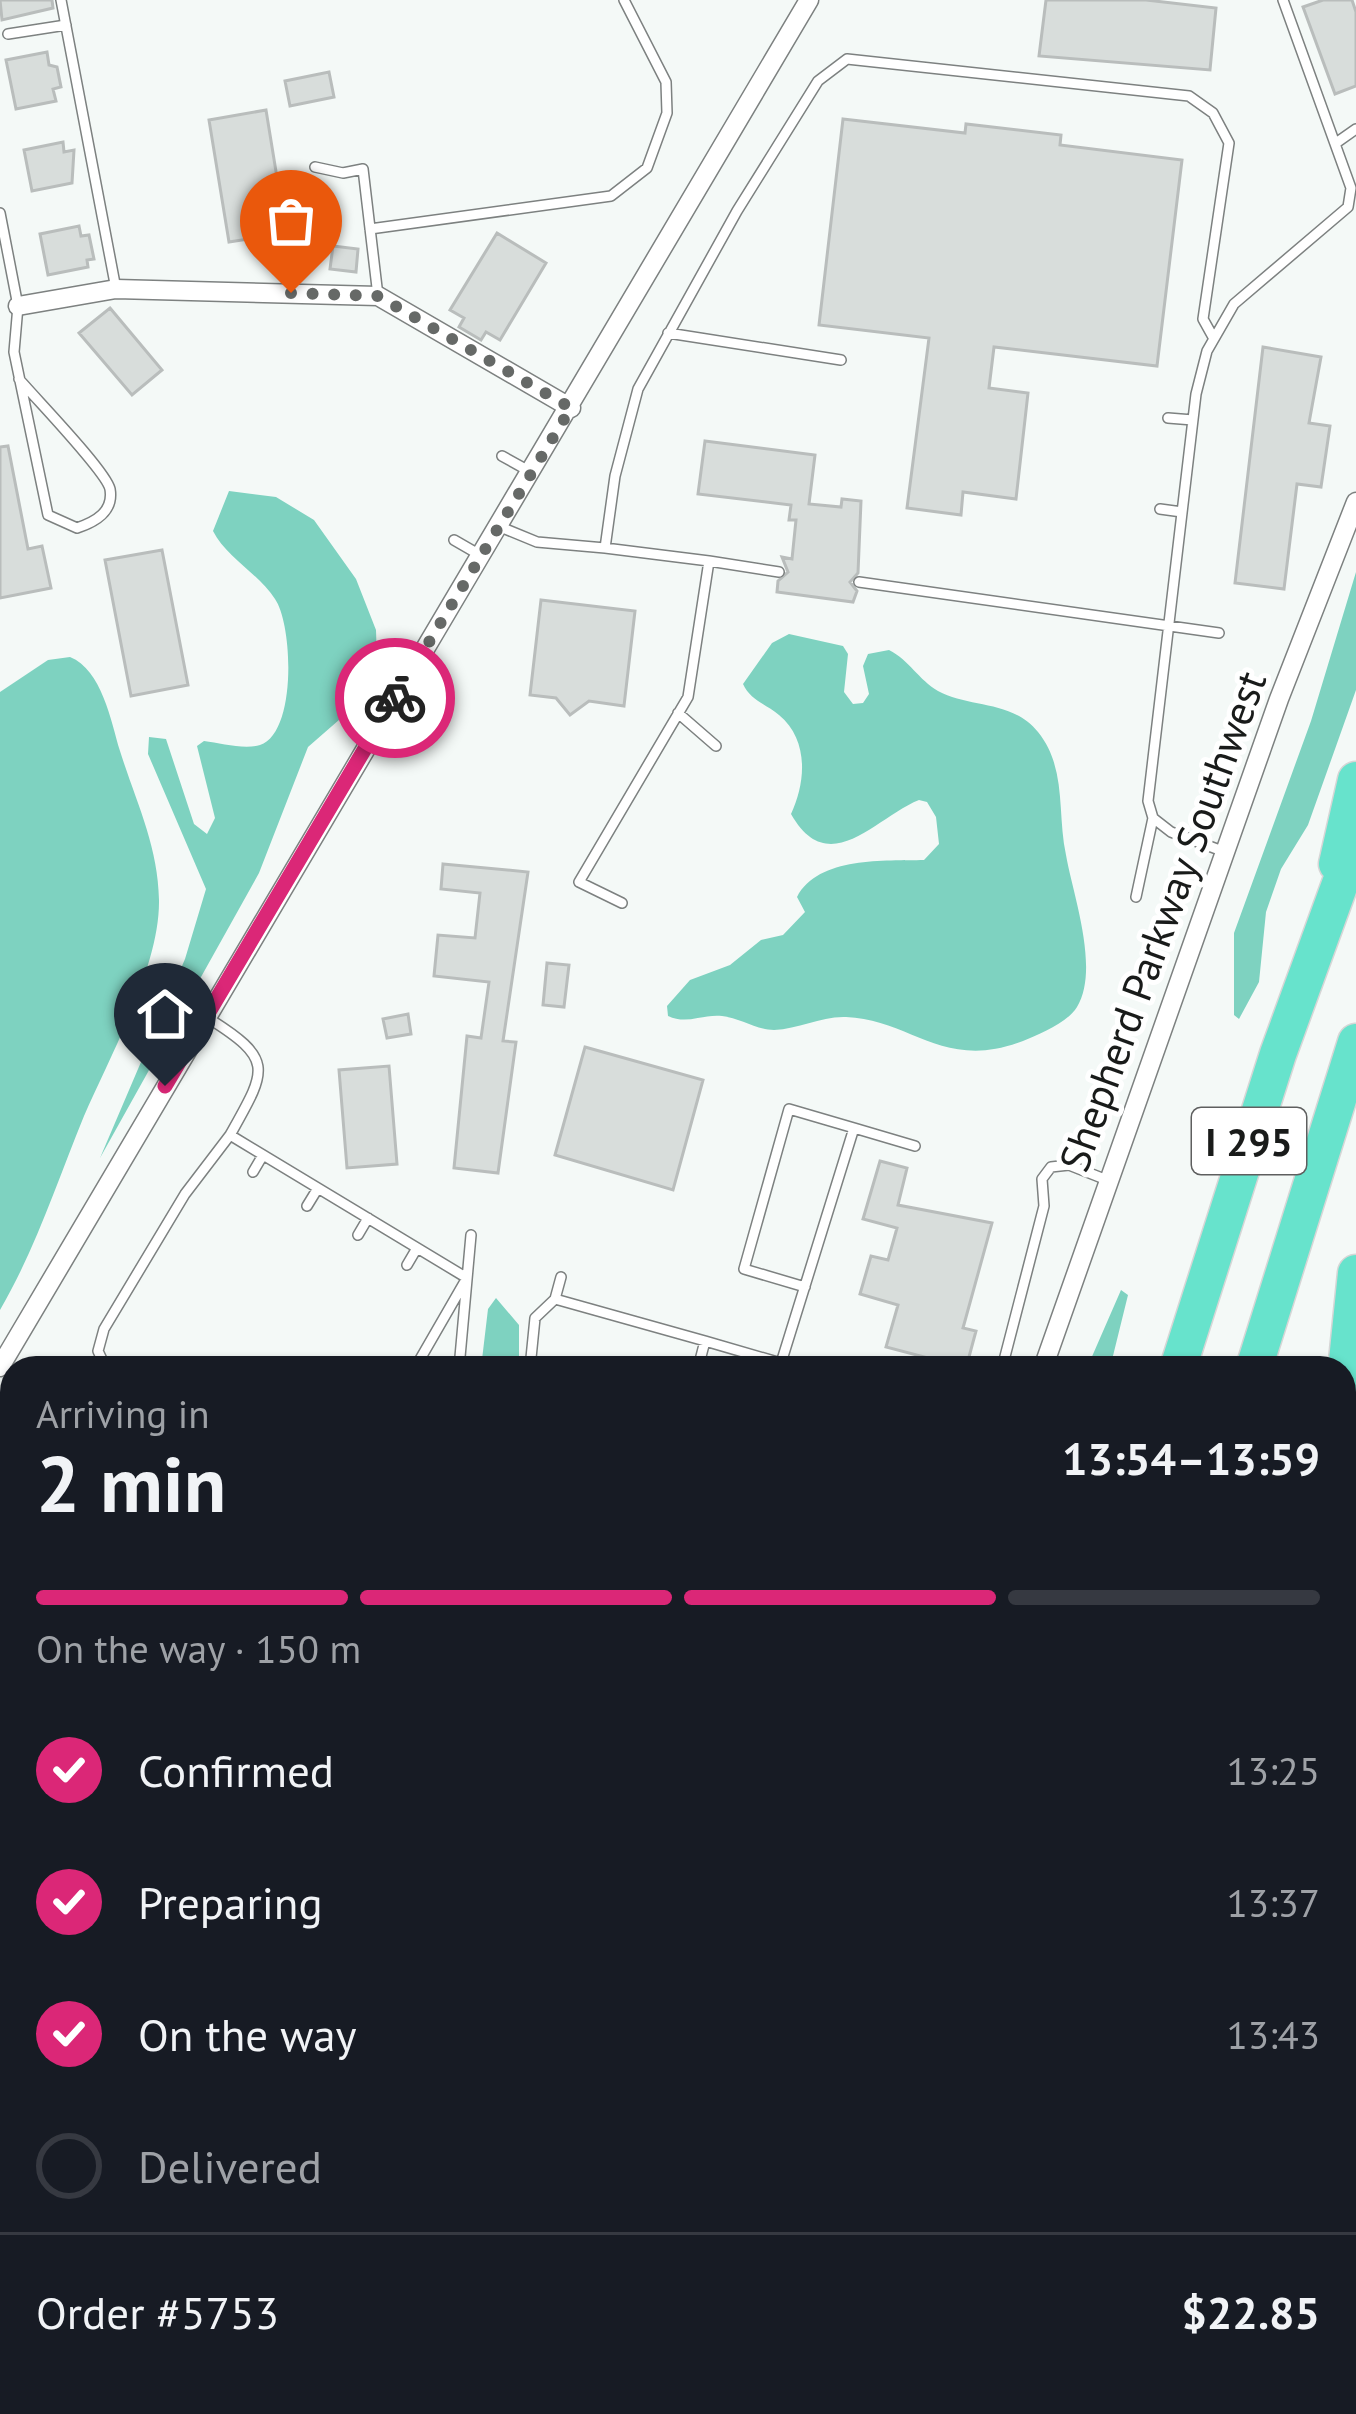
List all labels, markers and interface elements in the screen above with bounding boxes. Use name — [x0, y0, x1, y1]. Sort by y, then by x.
pin — [240, 170, 342, 293]
icon: bag — [258, 188, 324, 254]
courier — [335, 638, 455, 758]
street label: Shepherd Parkway Southwest — [1046, 663, 1278, 1179]
icon: bike — [362, 665, 428, 731]
pin — [114, 963, 216, 1086]
icon: home — [132, 981, 198, 1047]
road number: I 295 — [1192, 1108, 1306, 1174]
text: Arriving in — [36, 1388, 210, 1439]
text: 13:54–13:59 — [1062, 1429, 1320, 1487]
text: 2 min — [36, 1433, 226, 1534]
text: On the way · 150 m — [36, 1623, 361, 1674]
icon: check — [36, 1737, 102, 1803]
text: Confirmed — [138, 1741, 334, 1799]
text: 13:25 — [1226, 1745, 1320, 1796]
icon: check — [36, 1869, 102, 1935]
text: Preparing — [138, 1873, 323, 1931]
text: 13:37 — [1226, 1877, 1320, 1928]
icon: check — [36, 2001, 102, 2067]
text: On the way — [138, 2005, 357, 2063]
text: 13:43 — [1226, 2009, 1320, 2060]
text: Delivered — [138, 2137, 322, 2195]
text: Order #5753 — [36, 2283, 279, 2341]
text: $22.85 — [1181, 2283, 1320, 2341]

